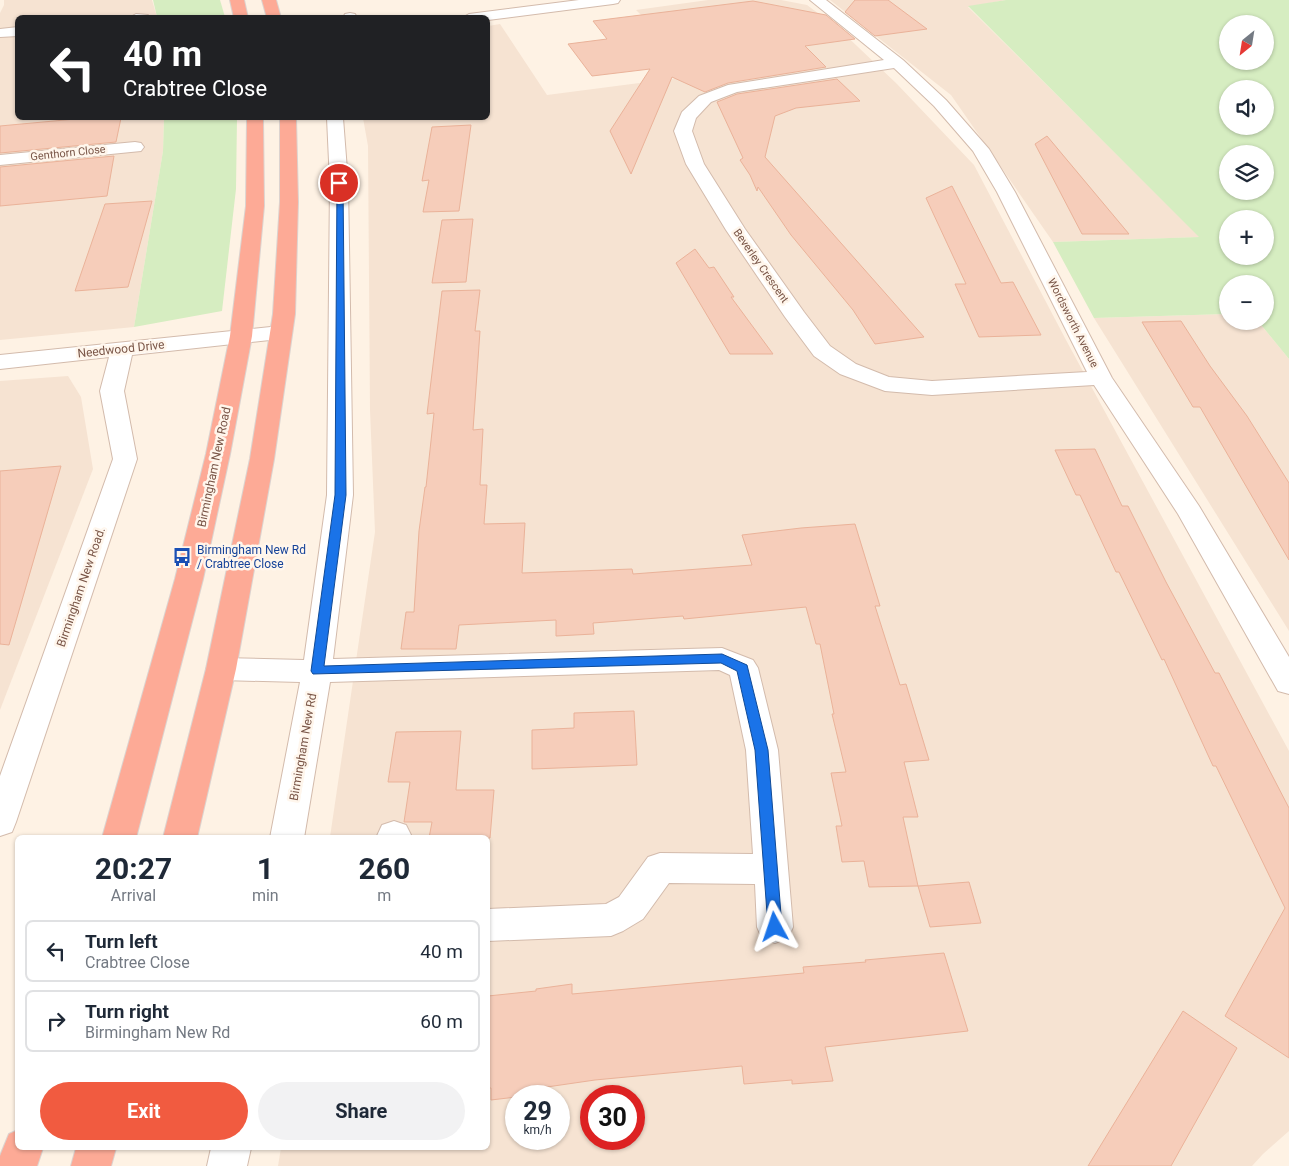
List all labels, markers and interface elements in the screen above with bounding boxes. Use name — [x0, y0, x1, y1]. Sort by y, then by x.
north arrow — [1219, 15, 1274, 70]
map controls — [1219, 15, 1274, 330]
text: 40 m — [123, 34, 202, 75]
icon: left — [40, 35, 105, 100]
text: Crabtree Close — [123, 76, 267, 101]
button: sound — [1219, 80, 1274, 135]
street label: Genthorn Close — [30, 143, 106, 163]
button: layers — [1219, 145, 1274, 200]
pin — [318, 162, 360, 204]
icon: arrive — [325, 169, 353, 197]
button: + — [1219, 210, 1274, 265]
street label: Beverley Crescent — [731, 226, 792, 306]
button: − — [1219, 275, 1274, 330]
street label: Wordsworth Avenue — [1045, 276, 1101, 370]
street label: Needwood Drive — [77, 337, 165, 361]
street label: Birmingham New Road — [194, 406, 234, 528]
street label: Birmingham New Road. — [54, 525, 108, 649]
place label: Birmingham New Rd / Crabtree Close — [197, 543, 306, 571]
bus stop icon: Birmingham New Rd / Crabtree Close — [171, 546, 193, 568]
street label: Birmingham New Rd — [287, 692, 319, 802]
text: 20:27 — [95, 851, 172, 886]
text: 1 — [257, 851, 274, 886]
text: 260 — [359, 851, 410, 886]
text: Arrival — [111, 886, 156, 905]
text: min — [252, 886, 279, 905]
text: m — [377, 886, 391, 905]
position arrow — [748, 900, 800, 952]
text: Turn left — [85, 930, 158, 953]
icon: left — [42, 937, 70, 965]
text: 40 m — [420, 940, 463, 963]
text: Crabtree Close — [85, 953, 190, 972]
text: Turn right — [85, 1000, 169, 1023]
icon: right — [42, 1007, 70, 1035]
text: 60 m — [420, 1010, 463, 1033]
text: Birmingham New Rd — [85, 1023, 230, 1042]
button: Exit — [40, 1082, 248, 1140]
button: Share — [258, 1082, 465, 1140]
speed limit sign: 30 — [580, 1085, 645, 1150]
text: 29 — [523, 1097, 552, 1126]
text: km/h — [523, 1123, 552, 1137]

